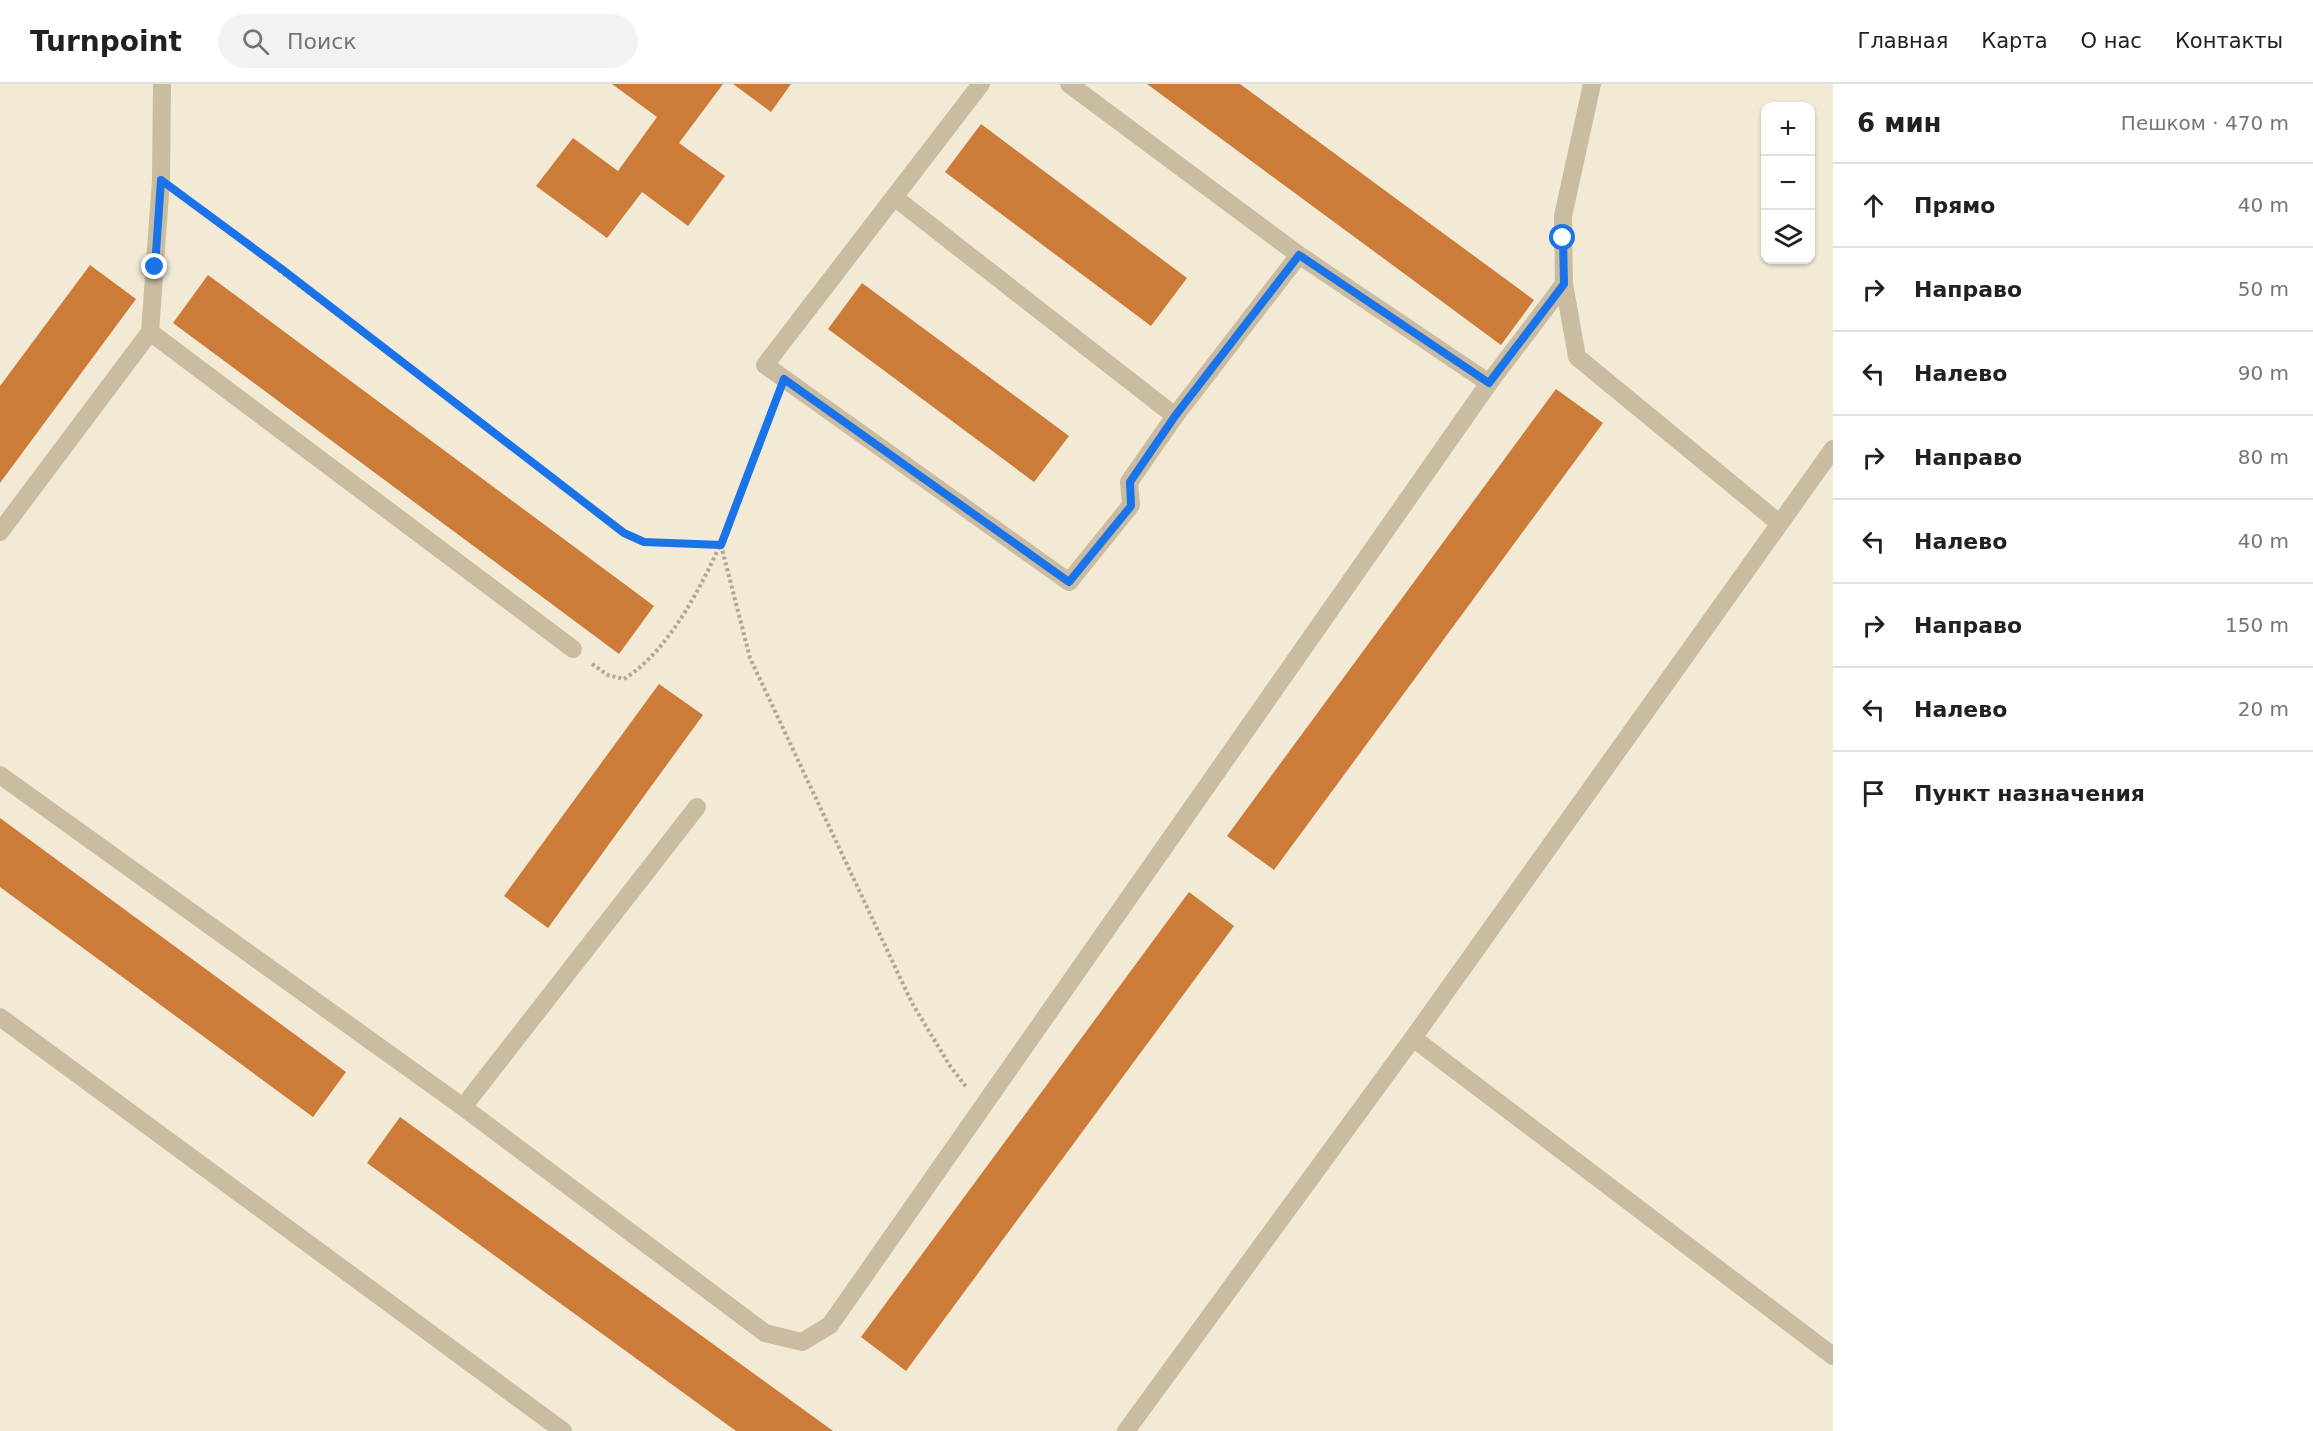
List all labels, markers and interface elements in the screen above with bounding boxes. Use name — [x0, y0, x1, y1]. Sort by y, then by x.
search box — [218, 14, 638, 68]
text: Turnpoint — [30, 25, 182, 58]
icon: search — [239, 25, 272, 58]
text: Поиск — [287, 29, 357, 54]
text: Главная — [1858, 29, 1948, 53]
text: Карта — [1981, 29, 2048, 53]
text: О нас — [2081, 29, 2142, 53]
text: Контакты — [2175, 29, 2283, 53]
map controls — [1761, 102, 1815, 264]
button: + — [1761, 102, 1815, 156]
text: 6 мин — [1857, 108, 1942, 138]
text: Пешком · 470 m — [2121, 111, 2289, 135]
button: − — [1761, 156, 1815, 210]
icon: ahead — [1857, 189, 1890, 222]
text: Прямо — [1914, 193, 1995, 218]
text: 40 m — [2238, 193, 2289, 217]
button: layers — [1761, 210, 1815, 264]
route start — [1549, 224, 1575, 250]
route end — [141, 253, 167, 279]
icon: right — [1857, 273, 1890, 306]
text: Направо — [1914, 277, 2022, 302]
text: 50 m — [2238, 277, 2289, 301]
icon: left — [1857, 357, 1890, 390]
text: Налево — [1914, 361, 2007, 386]
text: 90 m — [2238, 361, 2289, 385]
icon: right — [1857, 441, 1890, 474]
text: Направо — [1914, 445, 2022, 470]
text: 80 m — [2238, 445, 2289, 469]
icon: left — [1857, 525, 1890, 558]
text: Налево — [1914, 529, 2007, 554]
text: 40 m — [2238, 529, 2289, 553]
icon: right — [1857, 609, 1890, 642]
text: Направо — [1914, 613, 2022, 638]
text: 150 m — [2225, 613, 2289, 637]
icon: left — [1857, 693, 1890, 726]
text: Налево — [1914, 697, 2007, 722]
text: 20 m — [2238, 697, 2289, 721]
icon: arrive — [1857, 777, 1890, 810]
text: Пункт назначения — [1914, 781, 2145, 806]

